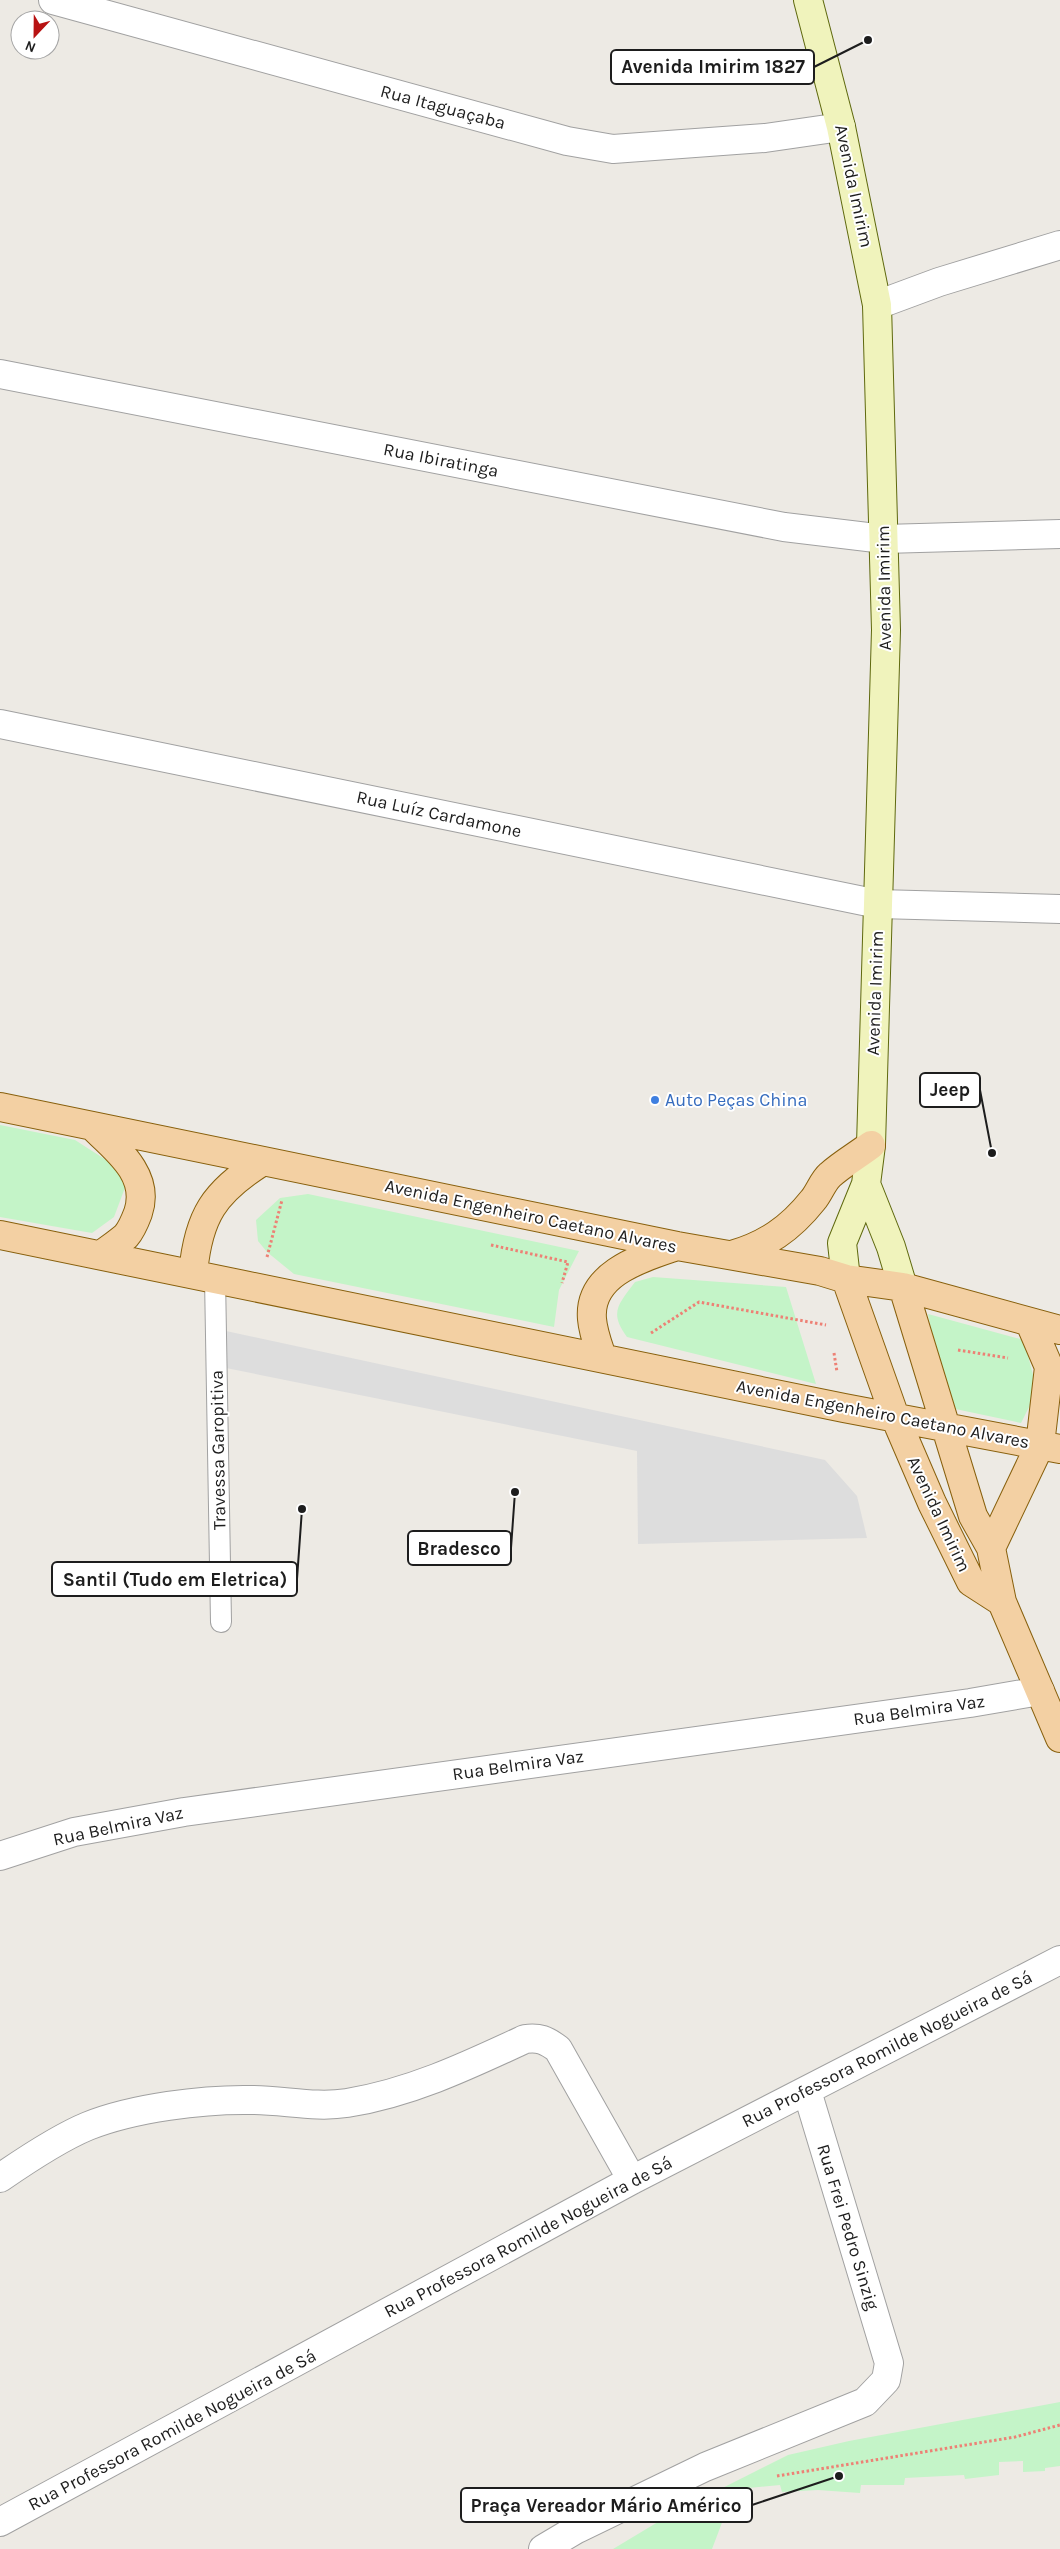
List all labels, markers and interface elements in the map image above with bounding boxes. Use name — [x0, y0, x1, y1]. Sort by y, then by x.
north arrow — [10, 10, 60, 60]
text: N — [22, 37, 38, 56]
callout: Avenida Imirim 1827 — [611, 50, 814, 84]
text: Avenida Imirim 1827 — [621, 56, 805, 78]
street label: Rua Itaguaçaba — [378, 80, 508, 134]
street label: Avenida Imirim — [830, 122, 878, 250]
street label: Rua Ibiratinga — [382, 438, 500, 482]
street label: Avenida Imirim — [872, 525, 896, 651]
street label: Rua Luíz Cardamone — [354, 786, 524, 842]
street label: Avenida Imirim — [862, 930, 888, 1056]
callout: Jeep — [920, 1073, 980, 1107]
text: Jeep — [930, 1079, 970, 1101]
place label: Auto Peças China — [665, 1089, 807, 1111]
marker: Auto Peças China — [649, 1094, 661, 1106]
street label: Avenida Engenheiro Caetano Alvares — [383, 1174, 679, 1258]
street label: Travessa Garopitiva — [206, 1370, 230, 1530]
street label: Avenida Engenheiro Caetano Alvares — [735, 1375, 1031, 1453]
street label: Avenida Imirim — [903, 1453, 975, 1575]
callout: Bradesco — [408, 1531, 511, 1565]
text: Bradesco — [417, 1538, 501, 1560]
callout: Santil (Tudo em Eletrica) — [52, 1562, 297, 1596]
text: Santil (Tudo em Eletrica) — [63, 1569, 287, 1591]
street label: Rua Belmira Vaz — [852, 1690, 986, 1730]
street label: Rua Belmira Vaz — [451, 1745, 585, 1785]
street label: Rua Belmira Vaz — [51, 1801, 185, 1851]
street label: Rua Professora Romilde Nogueira de Sá — [738, 1966, 1036, 2132]
street label: Rua Frei Pedro Sinzig — [812, 2141, 884, 2313]
street label: Rua Professora Romilde Nogueira de Sá — [380, 2151, 676, 2323]
street label: Rua Professora Romilde Nogueira de Sá — [24, 2344, 320, 2516]
callout: Praça Vereador Mário Américo — [461, 2488, 752, 2522]
text: Praça Vereador Mário Américo — [470, 2495, 742, 2517]

